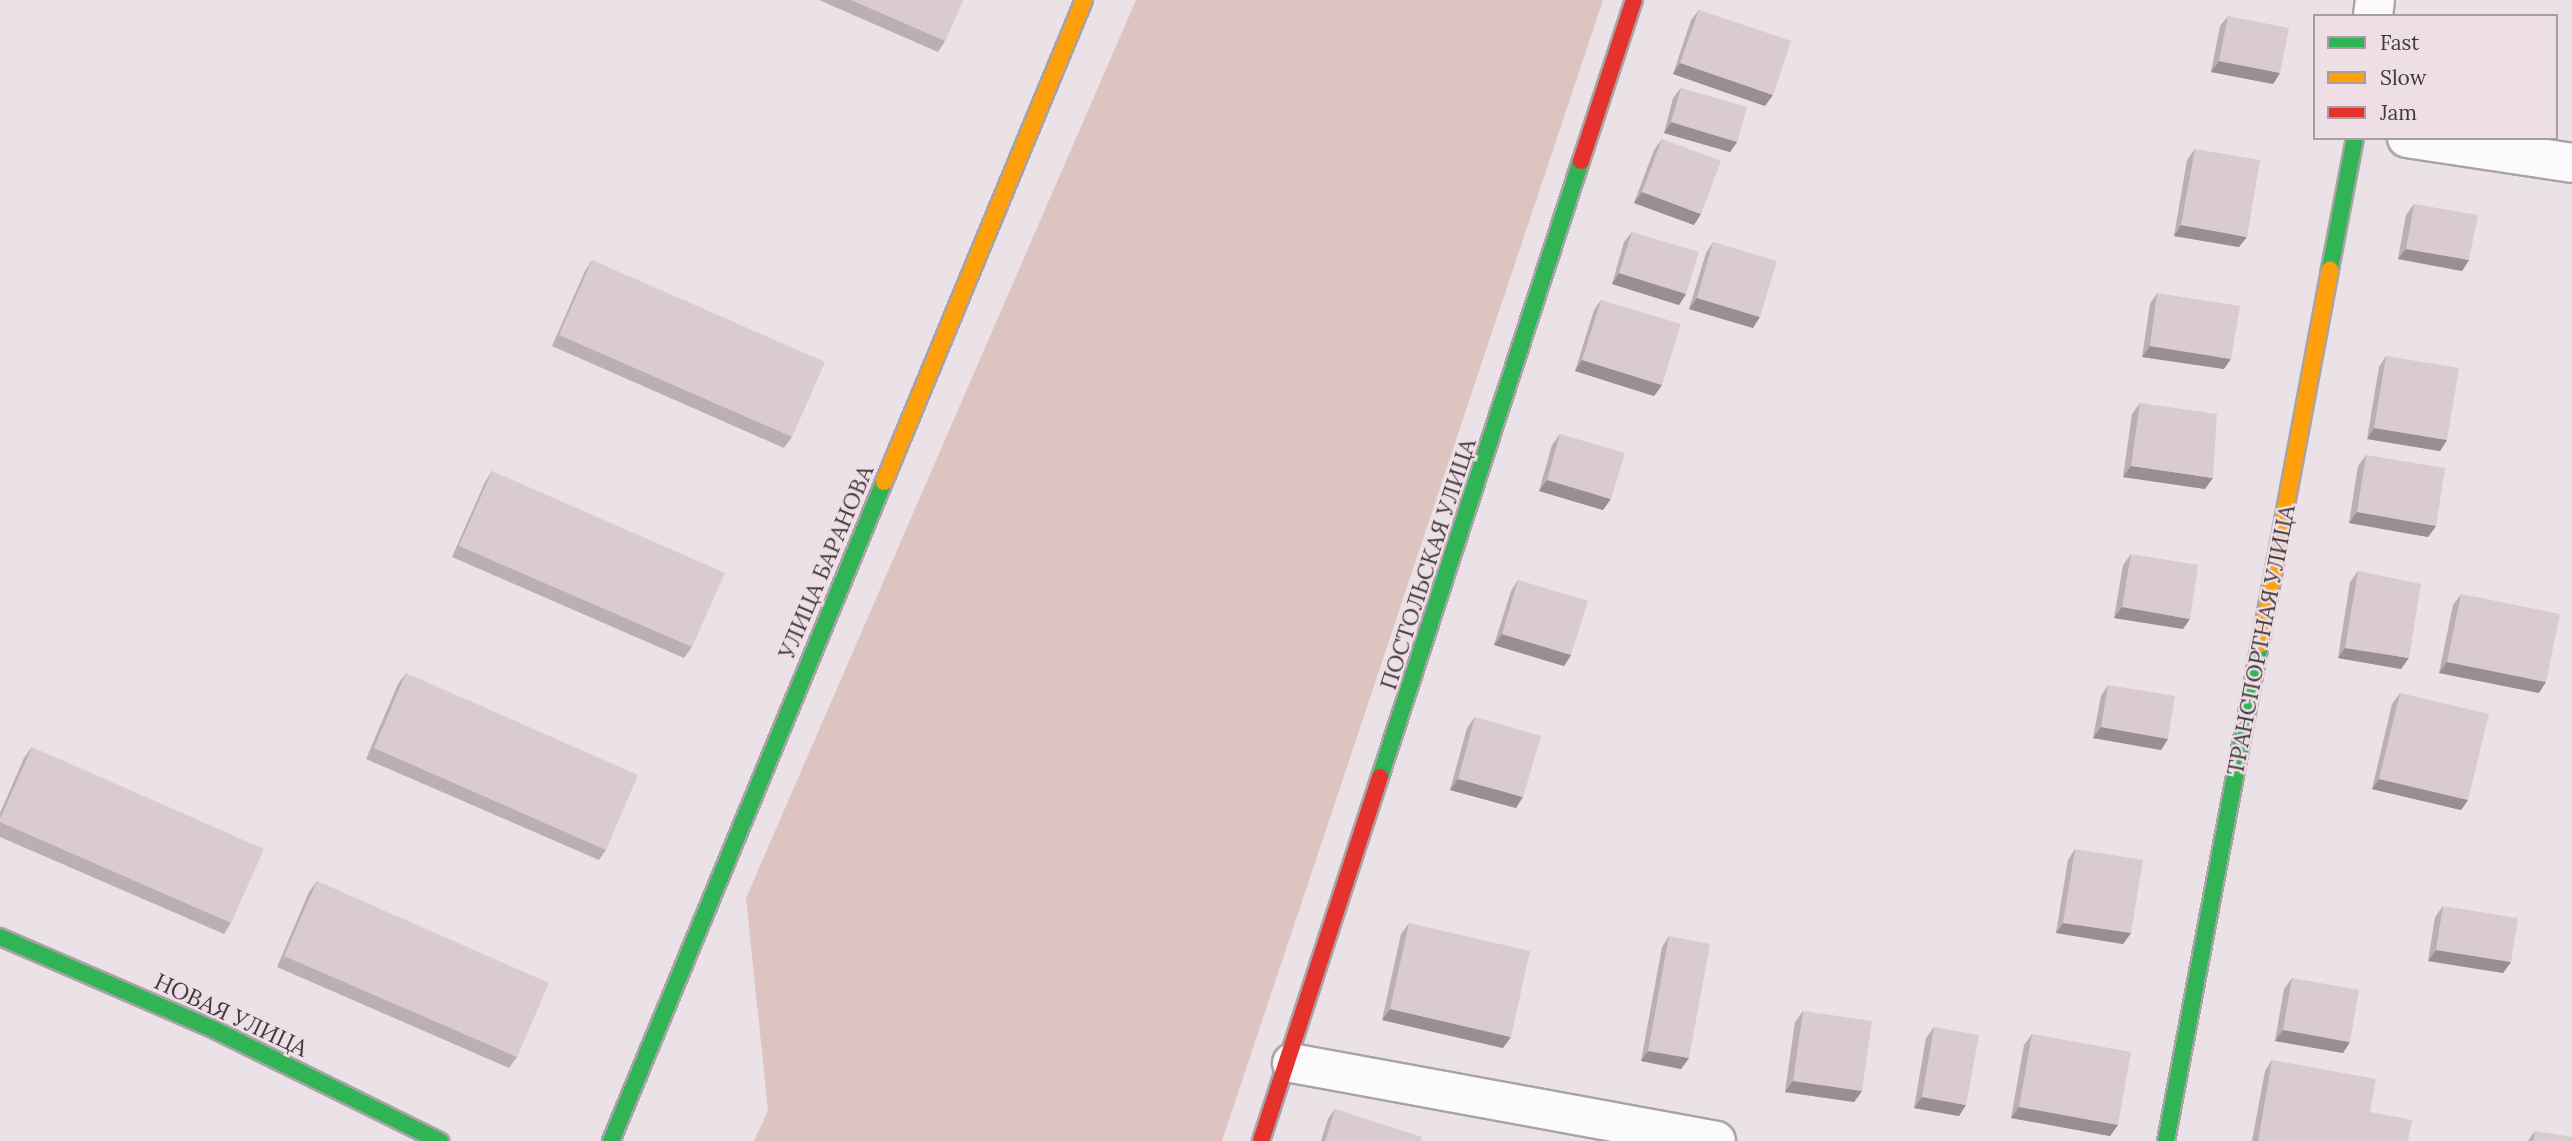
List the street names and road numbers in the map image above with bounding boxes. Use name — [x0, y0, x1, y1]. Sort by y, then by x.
street label: ПОСТОЛЬСКАЯ УЛИЦА — [1374, 435, 1482, 693]
street label: УЛИЦА БАРАНОВА — [773, 461, 879, 663]
street label: ТРАНСПОРТНАЯ УЛИЦА — [2221, 503, 2301, 777]
street label: НОВАЯ УЛИЦА — [150, 967, 312, 1063]

